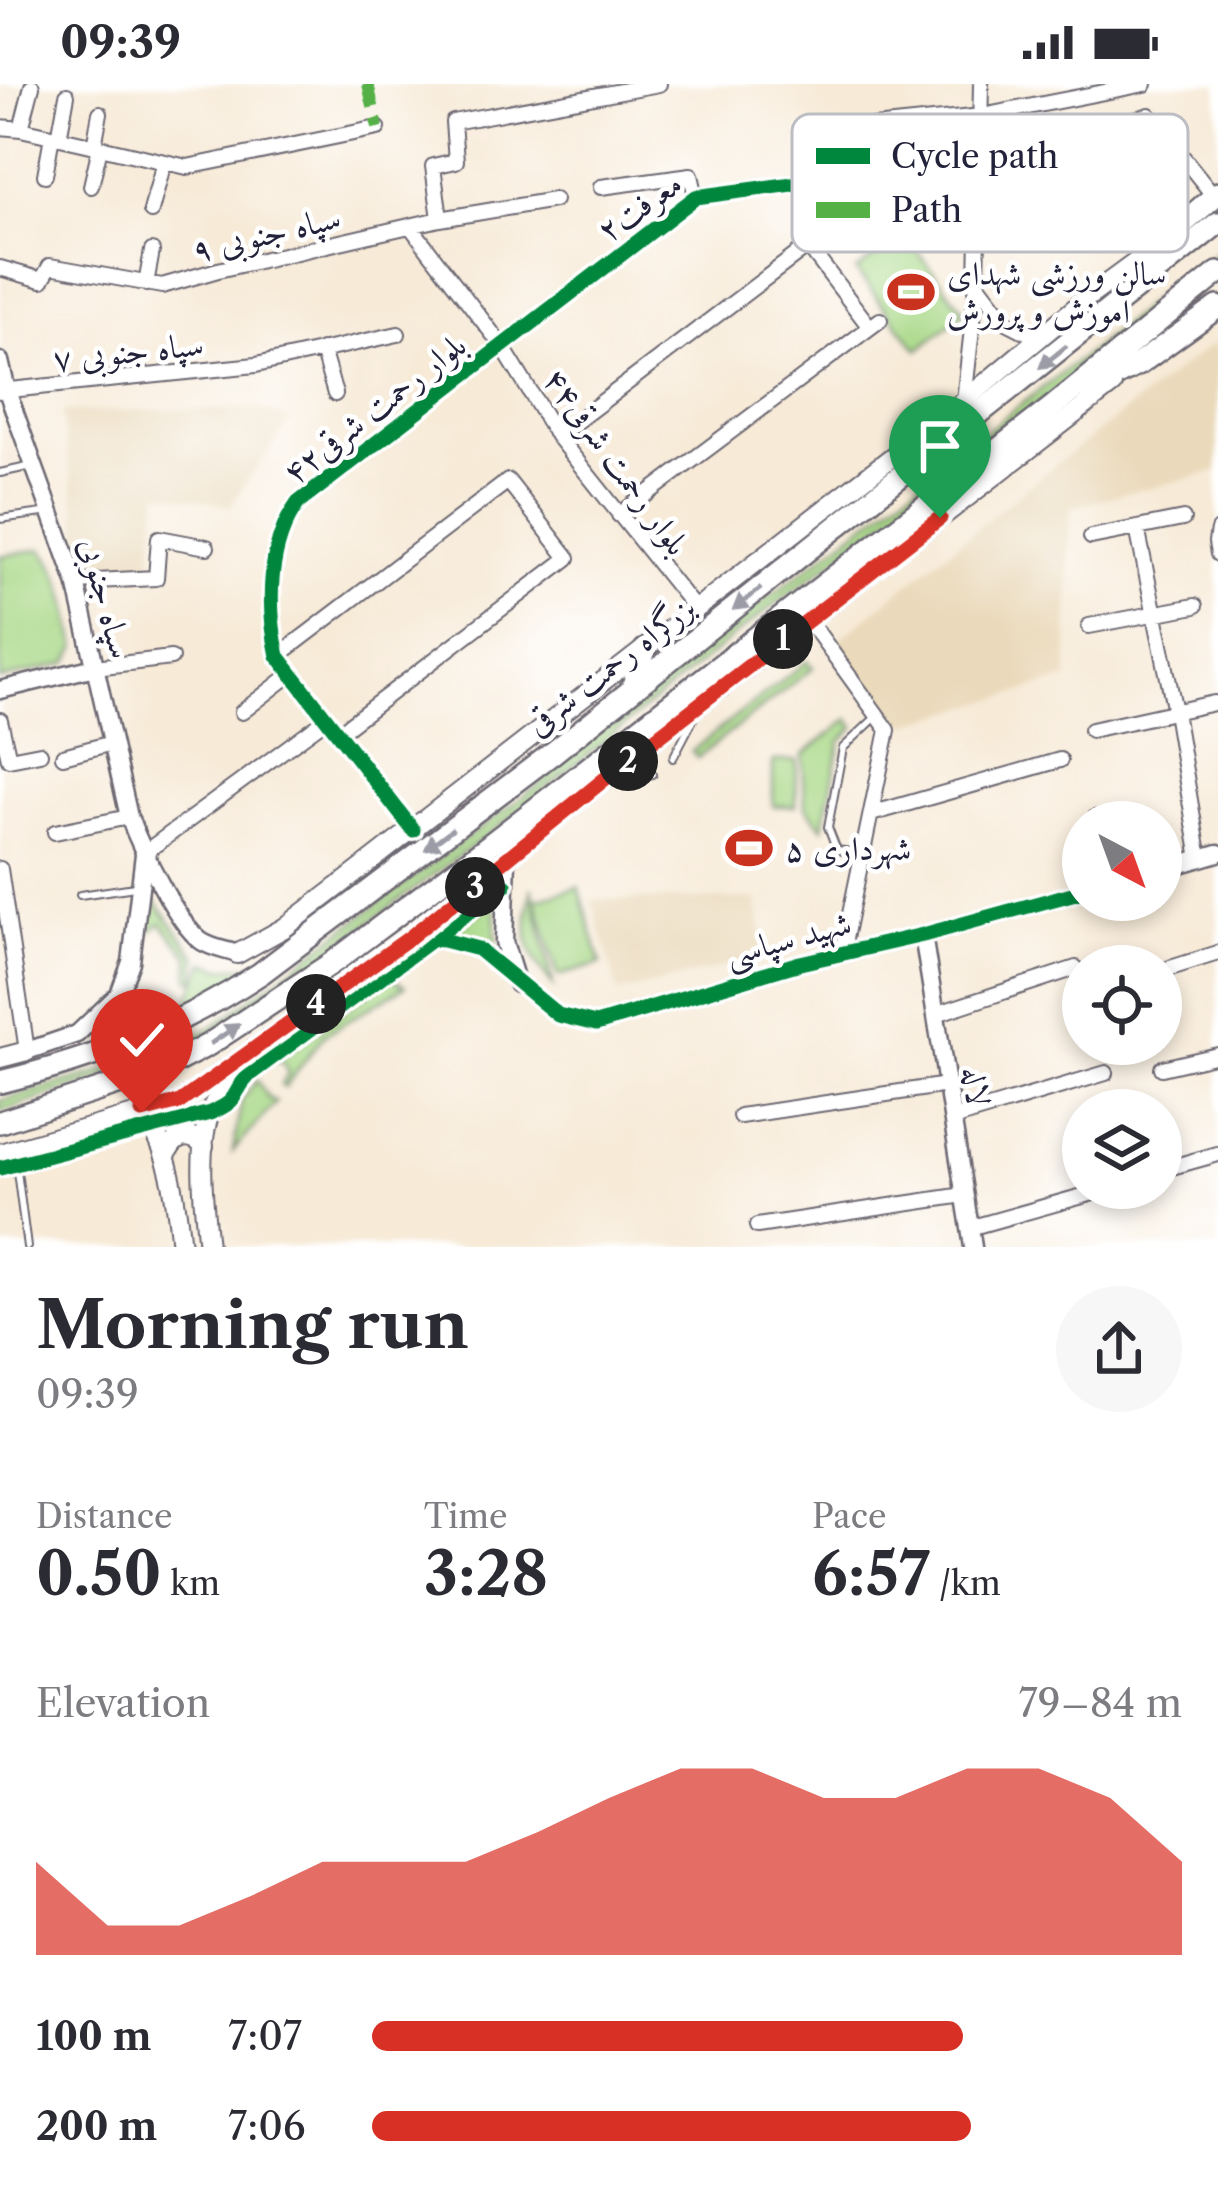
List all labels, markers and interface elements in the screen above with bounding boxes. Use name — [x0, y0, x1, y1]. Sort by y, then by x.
text: 09:39 — [60, 14, 181, 70]
legend — [792, 114, 1188, 252]
text: Cycle path — [891, 136, 1058, 177]
street label: معرفت۲ — [589, 163, 690, 251]
text: Path — [891, 190, 962, 231]
street label: ۹ سپاه جنوبی — [188, 196, 345, 273]
place label: سالن ورزشی شهدای اموزش و پرورش — [947, 253, 1166, 333]
sports icon: سالن ورزشی شهدای اموزش و پرورش — [886, 267, 936, 317]
street label: ۷ سپاه جنوبی — [51, 323, 206, 383]
street label: بلوار رحمت شرقی۴۲ — [275, 324, 475, 494]
one-way arrow — [1037, 344, 1068, 369]
street label: ۴۴بلوار رحمت شرقی — [533, 360, 698, 564]
pin — [889, 395, 991, 518]
icon: arrive — [907, 413, 973, 479]
street label: سپاه جنوبی — [68, 533, 142, 664]
street label: بزرگراه رحمت شرقی — [517, 586, 704, 746]
one-way arrow — [731, 586, 762, 611]
pin: 1 — [753, 609, 813, 669]
text: 1 — [776, 618, 790, 659]
pin: 2 — [598, 731, 658, 791]
text: 2 — [618, 740, 638, 781]
north arrow — [1062, 801, 1182, 921]
map controls — [1062, 801, 1182, 1209]
sports icon: شهرداری ۵ — [724, 823, 774, 873]
one-way arrow — [424, 826, 455, 850]
place label: شهرداری ۵ — [785, 828, 911, 870]
pin: 3 — [445, 857, 505, 917]
text: 3 — [466, 866, 484, 907]
street label: شهید سپاسی — [721, 902, 856, 978]
button: locate — [1062, 945, 1182, 1065]
pin: 4 — [286, 974, 346, 1034]
text: 4 — [306, 983, 326, 1024]
pin — [91, 989, 193, 1112]
icon: check — [109, 1007, 175, 1073]
one-way arrow — [209, 1023, 242, 1045]
street label: لاله — [953, 1064, 1000, 1109]
button: layers — [1062, 1089, 1182, 1209]
text: Morning run — [36, 1284, 469, 1365]
button: share — [1056, 1286, 1182, 1412]
text: 09:39 — [36, 1370, 139, 1418]
text: Distance — [36, 1496, 173, 1537]
text: Time — [424, 1496, 507, 1537]
text: Pace — [812, 1496, 887, 1537]
text: 0.50 — [36, 1537, 161, 1611]
text: 3:28 — [424, 1537, 548, 1611]
text: 6:57 — [812, 1537, 930, 1611]
text: km — [161, 1563, 220, 1604]
text: /km — [930, 1563, 1001, 1604]
text: Elevation — [36, 1679, 210, 1727]
text: 79–84 m — [1019, 1679, 1182, 1727]
text: 100 m — [36, 2012, 152, 2060]
text: 7:07 — [228, 2012, 302, 2060]
text: 200 m — [36, 2102, 157, 2150]
text: 7:06 — [228, 2102, 306, 2150]

